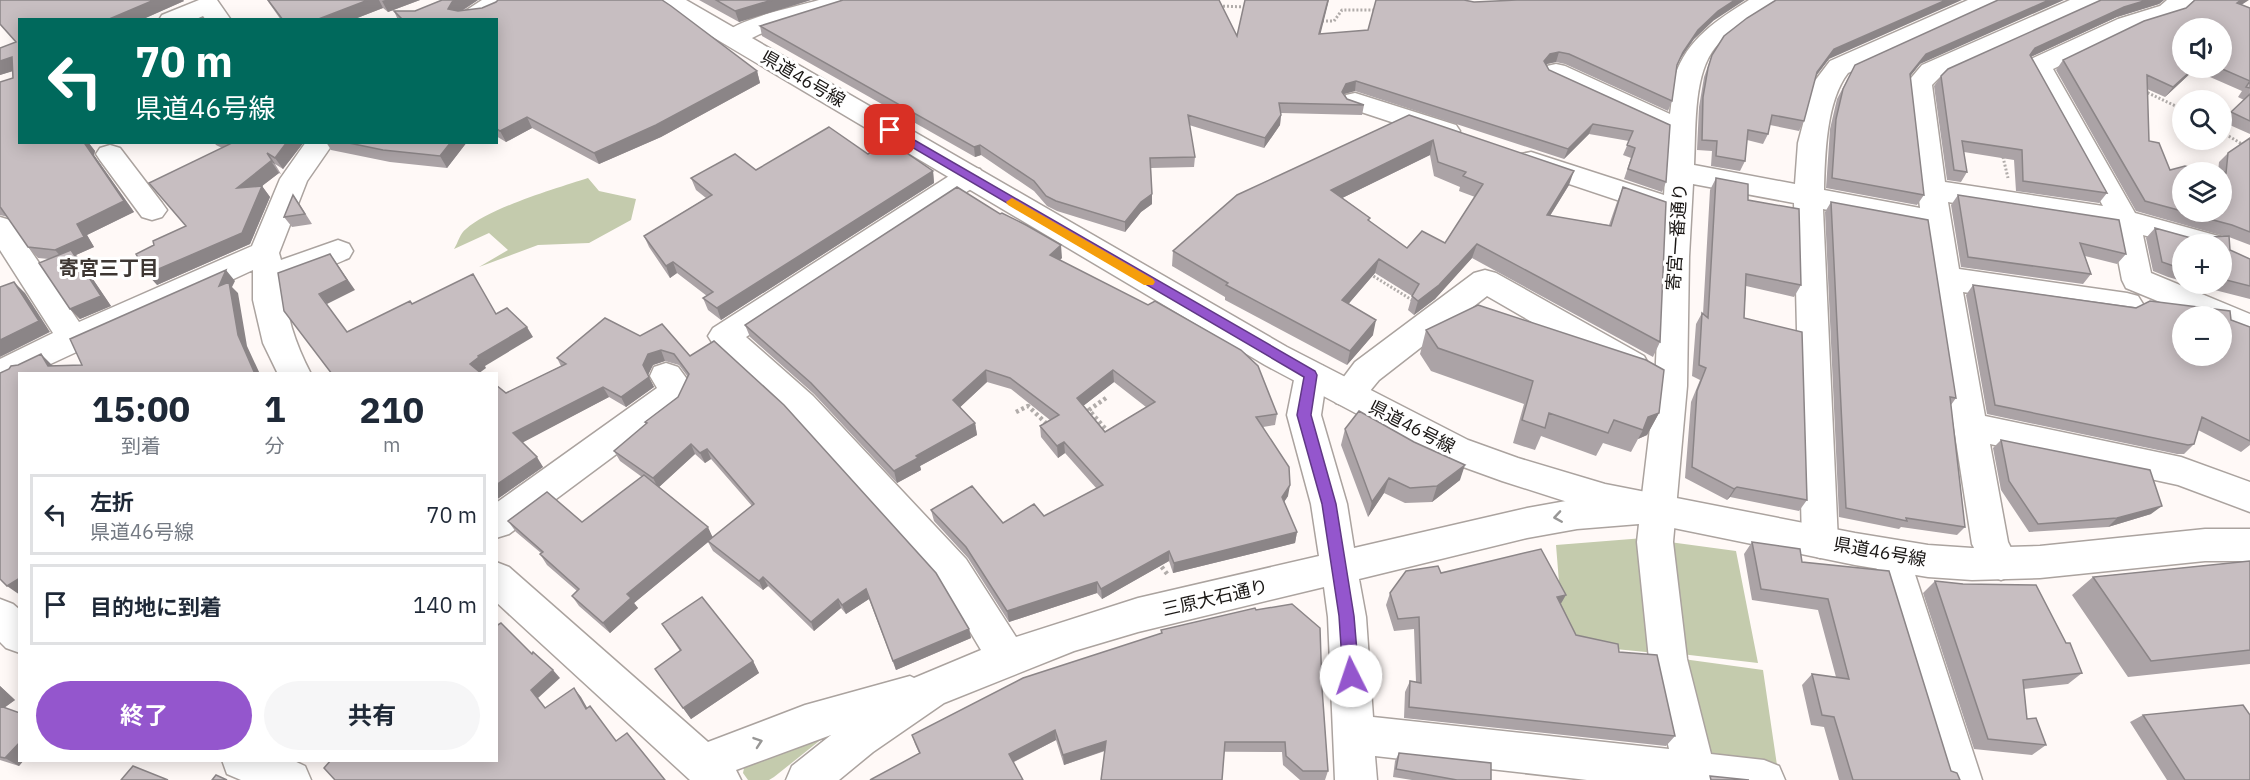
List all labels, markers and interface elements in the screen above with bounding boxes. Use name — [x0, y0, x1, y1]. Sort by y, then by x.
map controls — [2172, 18, 2232, 366]
button: sound — [2172, 18, 2232, 78]
text: 70 m — [135, 34, 233, 89]
icon: left — [36, 42, 114, 120]
street label: 県道46号線 — [757, 45, 850, 112]
text: 県道46号線 — [135, 90, 275, 125]
button: search — [2172, 90, 2232, 150]
pin — [864, 104, 915, 155]
icon: arrive — [873, 113, 906, 146]
button: layers — [2172, 162, 2232, 222]
street label: 寄宮一番通り — [1661, 182, 1692, 292]
button: + — [2172, 234, 2232, 294]
district label: 寄宮三丁目 — [59, 254, 159, 281]
button: − — [2172, 306, 2232, 366]
text: 15:00 — [92, 385, 190, 432]
text: 1 — [264, 385, 286, 432]
text: 210 — [359, 386, 424, 433]
street label: 県道46号線 — [1365, 395, 1459, 458]
text: m — [383, 431, 400, 458]
text: 到着 — [121, 432, 161, 459]
text: 分 — [265, 432, 285, 459]
text: 左折 — [90, 487, 134, 516]
icon: left — [39, 498, 72, 531]
text: 70 m — [426, 500, 477, 529]
one-way arrow — [1553, 510, 1562, 522]
text: 県道46号線 — [90, 518, 194, 545]
street label: 県道46号線 — [1832, 532, 1928, 571]
street label: 三原大石通り — [1160, 574, 1270, 621]
icon: arrive — [39, 588, 72, 621]
text: 140 m — [413, 590, 477, 619]
text: 目的地に到着 — [90, 592, 222, 621]
position arrow — [1319, 644, 1383, 708]
button: 終了 — [36, 681, 252, 750]
button: 共有 — [264, 681, 480, 750]
one-way arrow — [752, 736, 763, 749]

